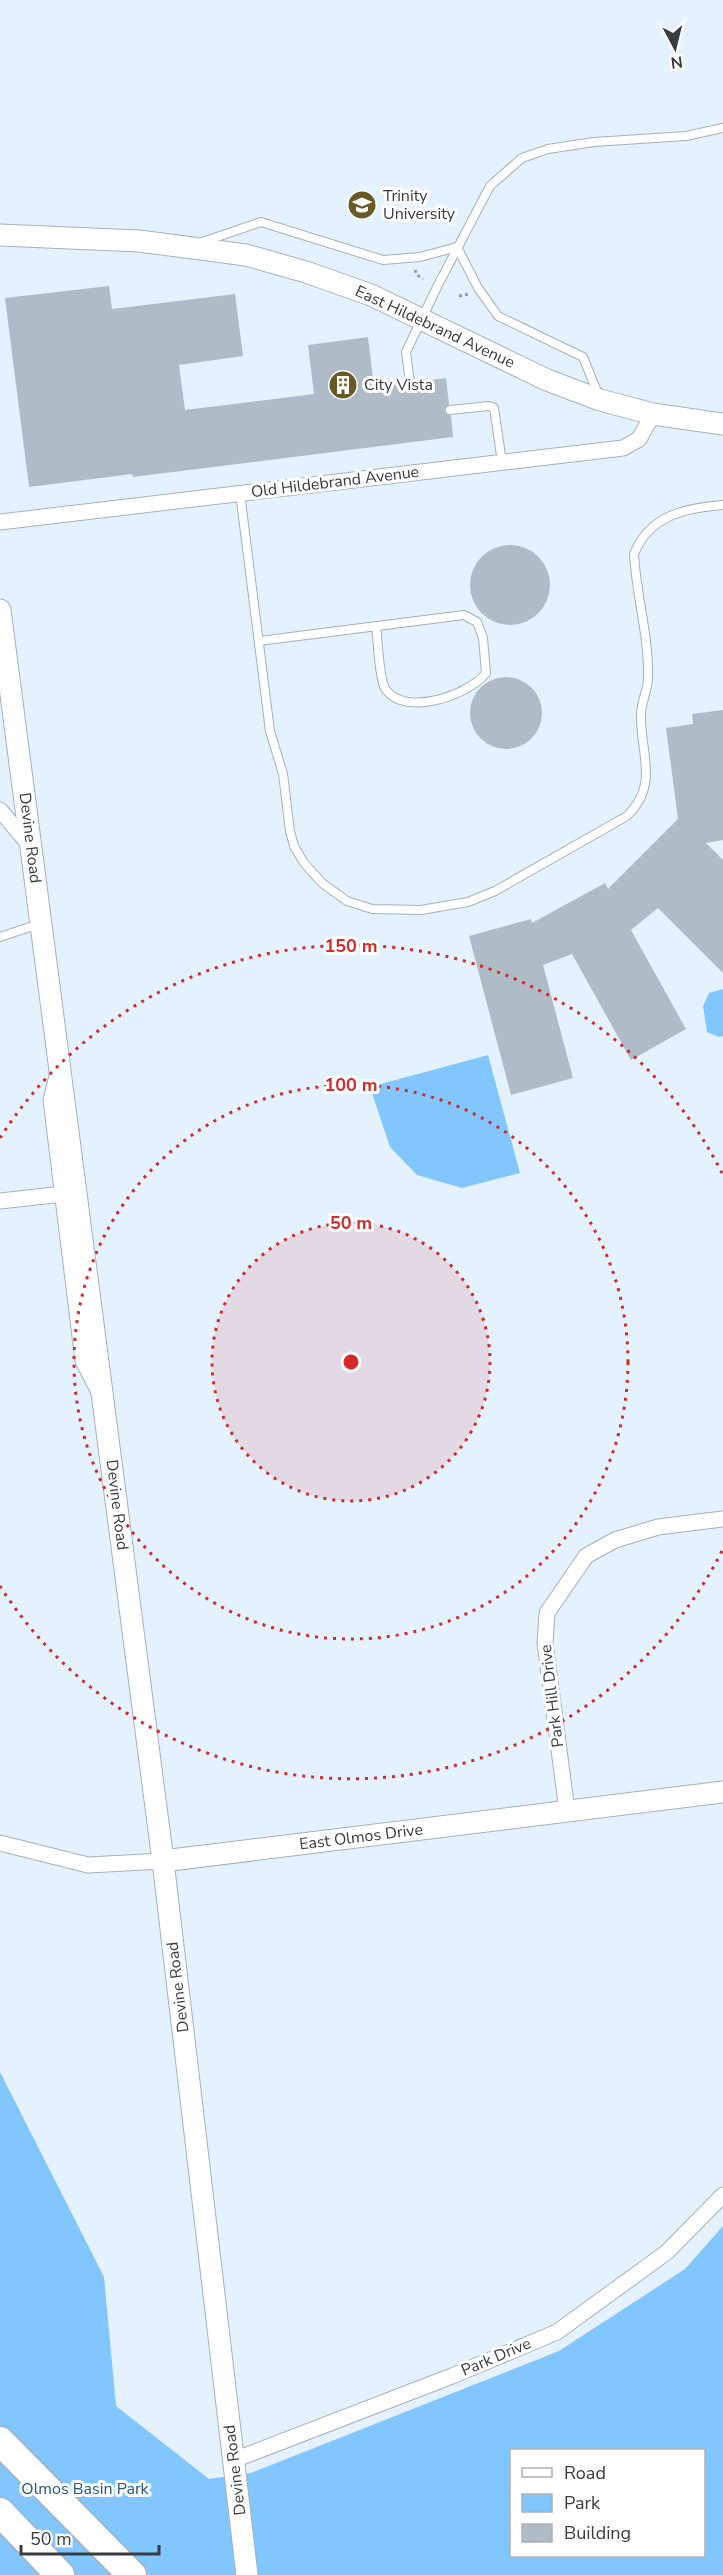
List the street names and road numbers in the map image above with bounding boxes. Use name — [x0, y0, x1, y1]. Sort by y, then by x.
street label: East Hildebrand Avenue — [352, 280, 518, 374]
street label: Old Hildebrand Avenue — [250, 461, 420, 503]
street label: Devine Road — [14, 791, 46, 885]
street label: Devine Road — [101, 1458, 133, 1552]
street label: Park Hill Drive — [535, 1643, 569, 1749]
street label: East Olmos Drive — [298, 1819, 424, 1855]
street label: Devine Road — [162, 1940, 194, 2034]
street label: Park Drive — [458, 2332, 534, 2382]
street label: Devine Road — [219, 2423, 251, 2517]

